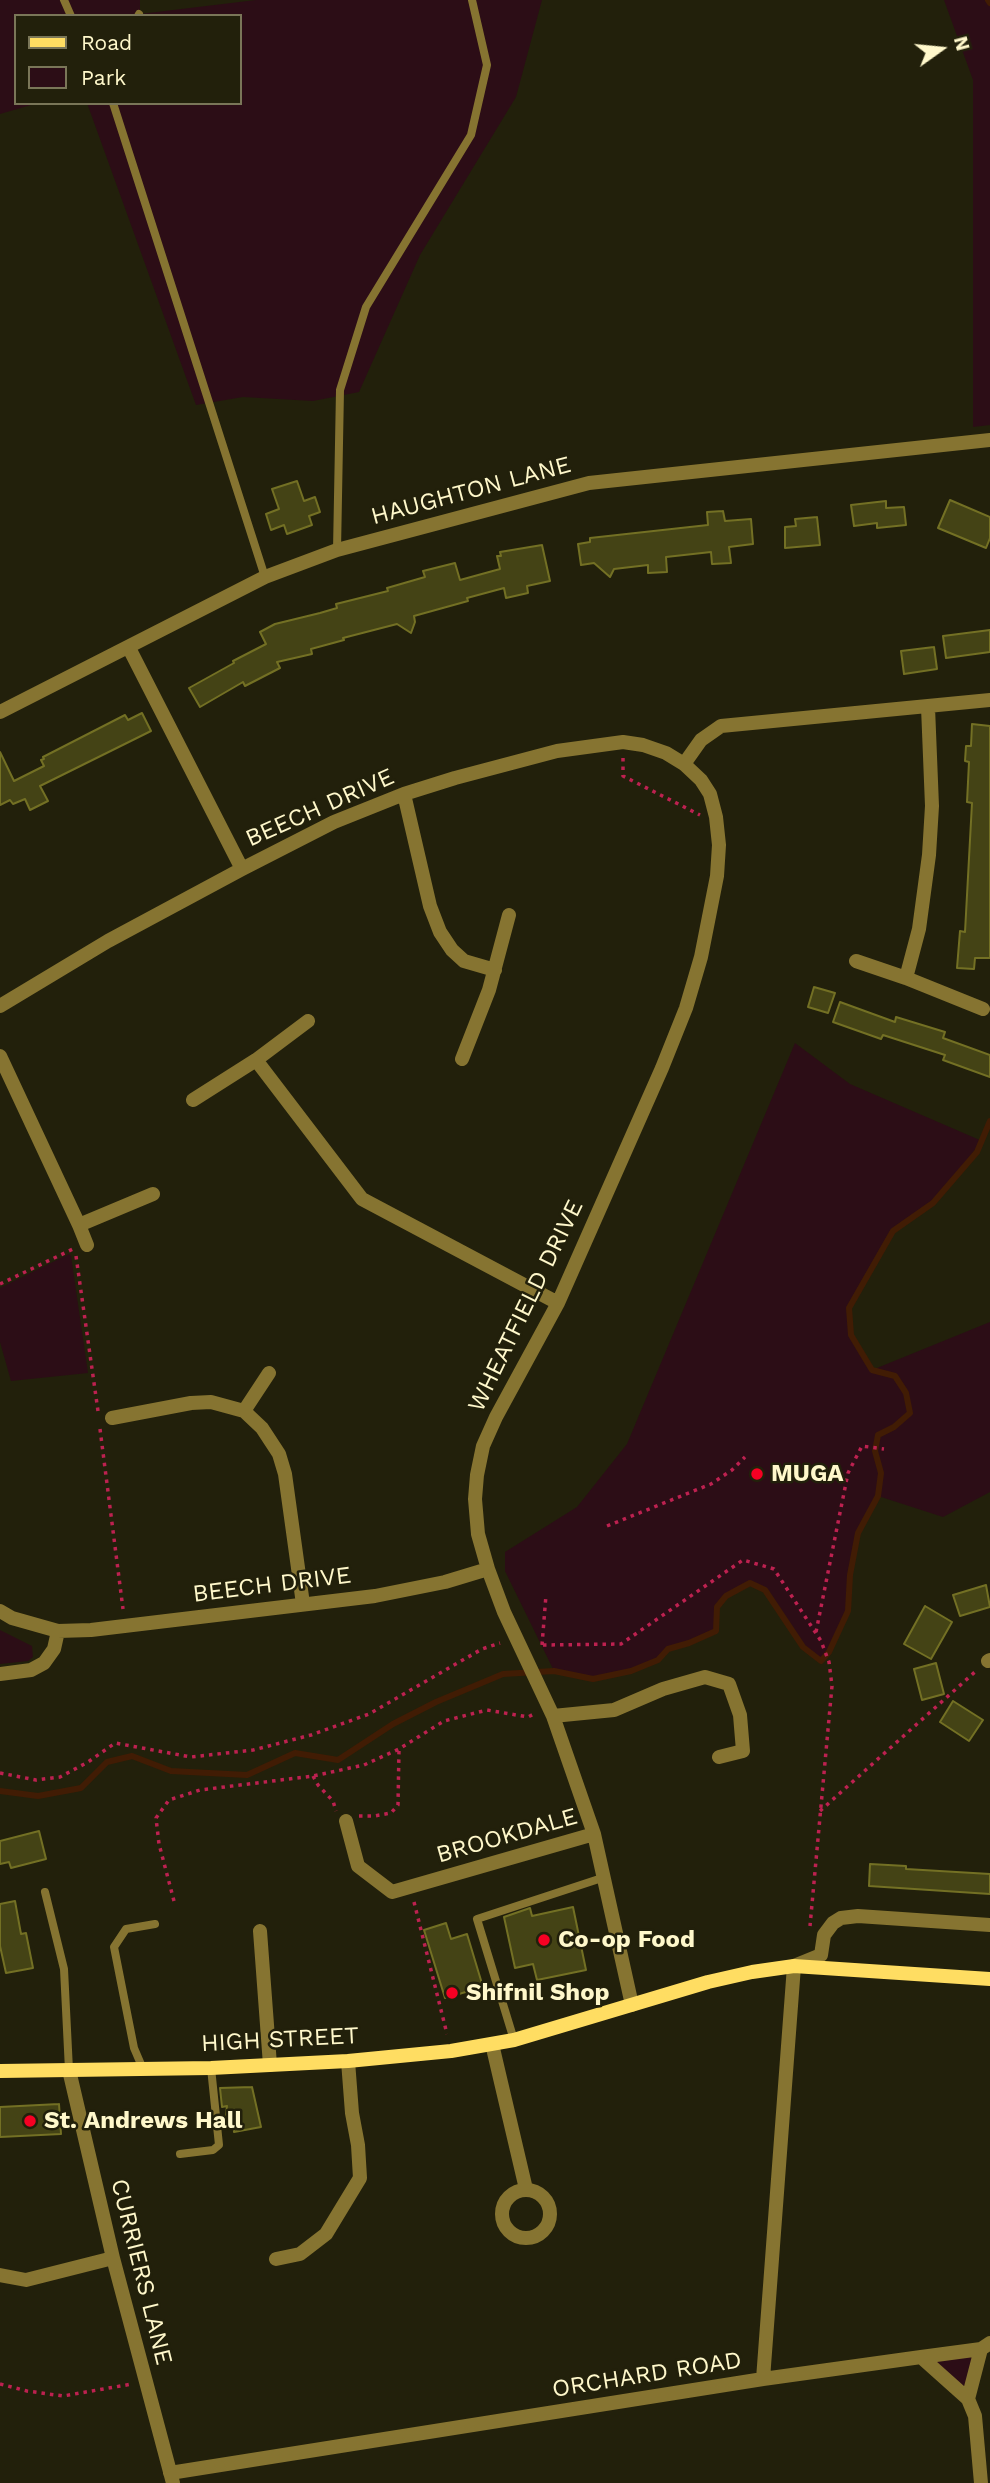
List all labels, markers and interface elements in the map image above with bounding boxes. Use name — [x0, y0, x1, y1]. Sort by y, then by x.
legend — [14, 14, 242, 105]
north arrow — [906, 14, 976, 84]
text: Road — [81, 30, 132, 55]
text: N — [949, 34, 975, 53]
text: Park — [81, 65, 126, 90]
street label: HAUGHTON LANE — [368, 450, 574, 532]
street label: BEECH DRIVE — [241, 762, 399, 854]
street label: WHEATFIELD DRIVE — [462, 1195, 590, 1417]
place label: MUGA — [771, 1460, 843, 1488]
marker: MUGA — [749, 1466, 765, 1482]
street label: BEECH DRIVE — [191, 1561, 353, 1609]
street label: BROOKDALE — [433, 1802, 581, 1870]
place label: Co-op Food — [558, 1926, 695, 1954]
marker: Co-op Food — [536, 1932, 552, 1948]
place label: Shifnil Shop — [466, 1979, 610, 2007]
marker: Shifnil Shop — [444, 1985, 460, 2001]
street label: HIGH STREET — [200, 2021, 360, 2059]
place label: St. Andrews Hall — [44, 2107, 242, 2135]
marker: St. Andrews Hall — [22, 2113, 38, 2129]
street label: CURRIERS LANE — [104, 2176, 178, 2368]
street label: ORCHARD ROAD — [550, 2346, 744, 2404]

